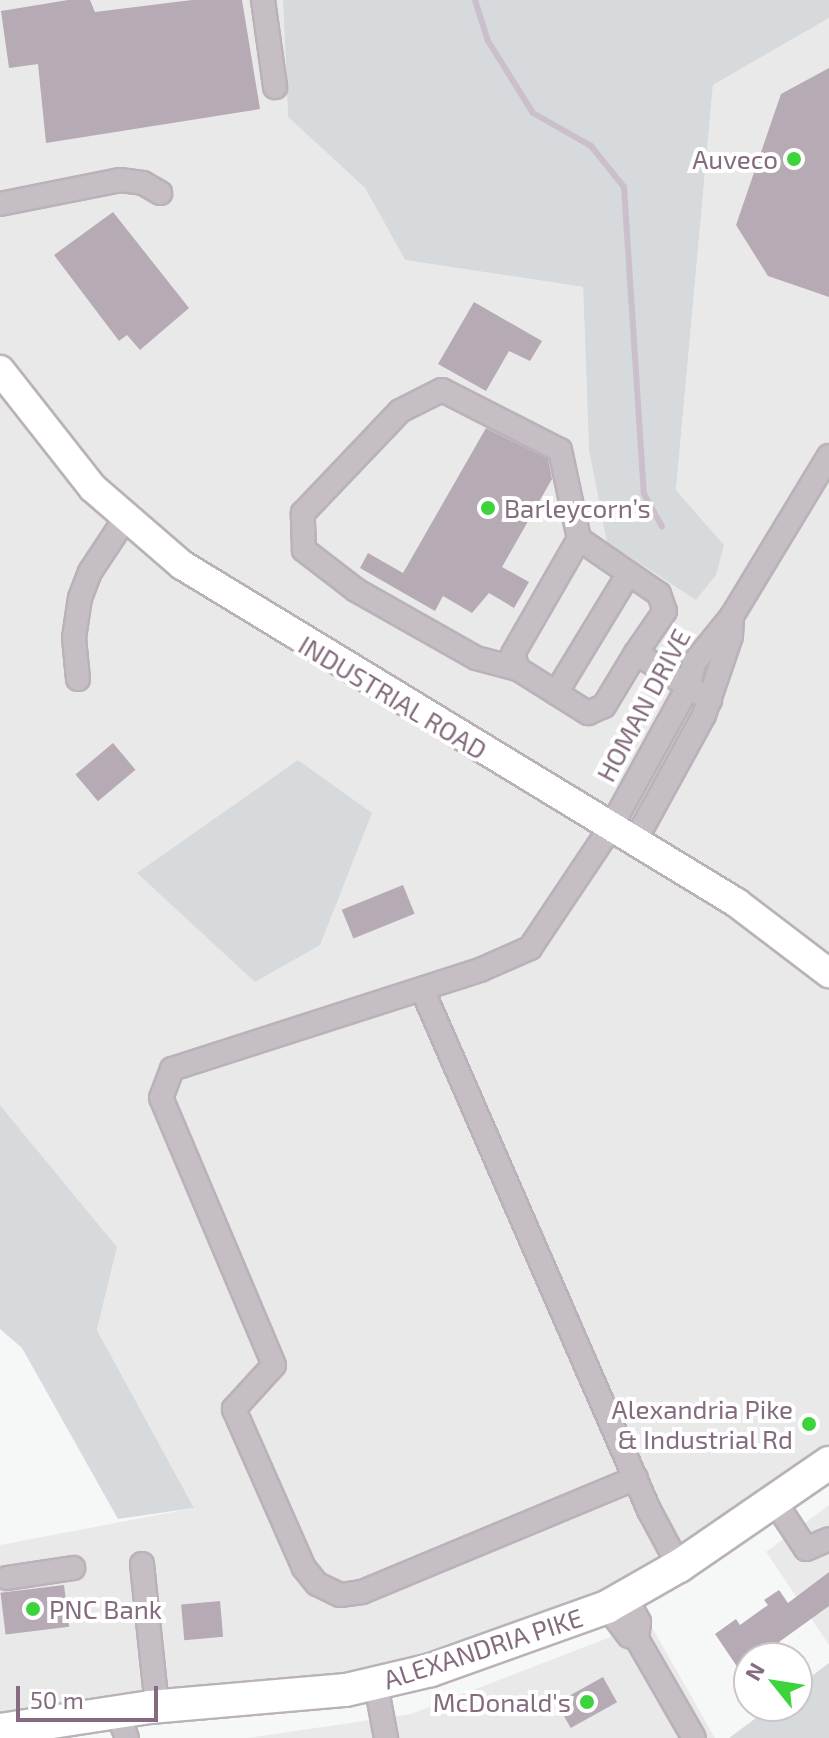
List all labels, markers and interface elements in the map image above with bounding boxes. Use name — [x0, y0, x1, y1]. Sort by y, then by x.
place label: Auveco — [692, 143, 778, 175]
marker: Auveco — [785, 150, 803, 168]
place label: Barleycorn’s — [504, 492, 651, 524]
marker: Barleycorn’s — [479, 499, 497, 517]
street label: HOMAN DRIVE — [590, 623, 696, 787]
street label: INDUSTRIAL ROAD — [293, 628, 493, 766]
place label: Alexandria Pike & Industrial Rd — [612, 1393, 793, 1454]
marker: Alexandria Pike & Industrial Rd — [800, 1415, 818, 1433]
place label: PNC Bank — [49, 1593, 162, 1625]
marker: PNC Bank — [24, 1600, 42, 1618]
street label: ALEXANDRIA PIKE — [379, 1601, 587, 1695]
north arrow — [733, 1642, 813, 1722]
text: N — [739, 1658, 769, 1684]
scale bar — [20, 1670, 162, 1720]
text: 50 m — [30, 1685, 84, 1714]
place label: McDonald's — [433, 1686, 571, 1718]
marker: McDonald's — [578, 1693, 596, 1711]

